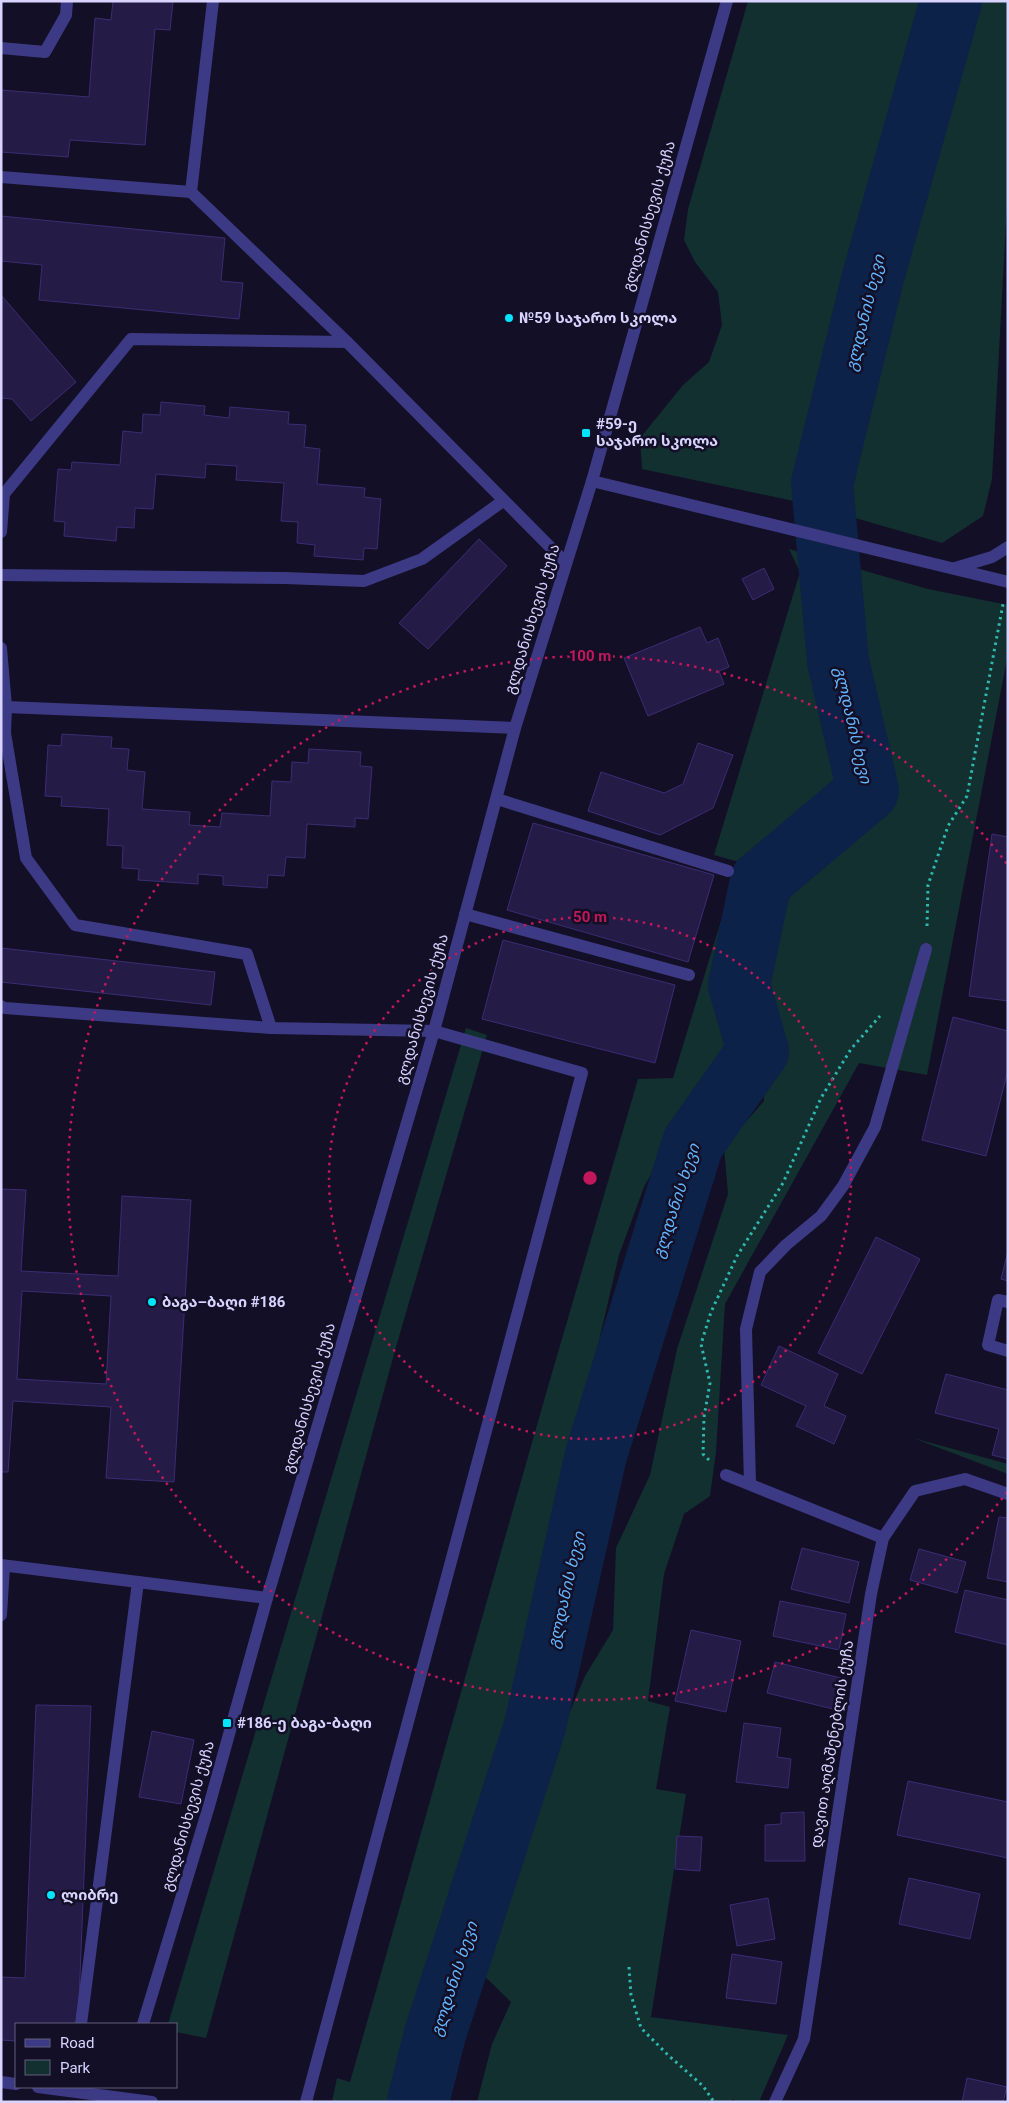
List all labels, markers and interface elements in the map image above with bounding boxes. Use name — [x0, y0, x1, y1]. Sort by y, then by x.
street label: გლდანისხევის ქუჩა — [619, 139, 679, 293]
water label: გლდანის ხევი — [841, 252, 889, 373]
place label: №59 საჯარო სკოლა — [519, 309, 677, 327]
marker: №59 საჯარო სკოლა — [503, 312, 515, 324]
place label: #59-ე საჯარო სკოლა — [596, 415, 718, 450]
marker: #59-ე საჯარო სკოლა — [580, 427, 592, 439]
street label: გლდანისხევის ქუჩა — [501, 542, 563, 696]
text: 100 m — [569, 647, 611, 665]
water label: გლდანის ხევი — [830, 665, 876, 786]
text: 50 m — [573, 908, 607, 926]
street label: გლდანისხევის ქუჩა — [392, 932, 452, 1086]
water label: გლდანის ხევი — [649, 1141, 704, 1261]
centre of rings — [581, 1169, 599, 1187]
place label: ბაგა–ბაღი #186 — [162, 1293, 286, 1311]
marker: ბაგა–ბაღი #186 — [146, 1296, 158, 1308]
street label: გლდანისხევის ქუჩა — [279, 1321, 339, 1475]
water label: გლდანის ხევი — [543, 1529, 589, 1650]
street label: დავით აღმაშენებლის ქუჩა — [807, 1639, 857, 1849]
place label: #186-ე ბაგა-ბაღი — [237, 1714, 372, 1732]
marker: #186-ე ბაგა-ბაღი — [221, 1717, 233, 1729]
street label: გლდანისხევის ქუჩა — [158, 1739, 218, 1893]
place label: ლიბრე — [61, 1886, 118, 1904]
marker: ლიბრე — [45, 1889, 57, 1901]
water label: გლდანის ხევი — [427, 1919, 482, 2039]
legend — [15, 2023, 178, 2088]
text: Road — [60, 2034, 94, 2052]
text: Park — [60, 2059, 91, 2077]

